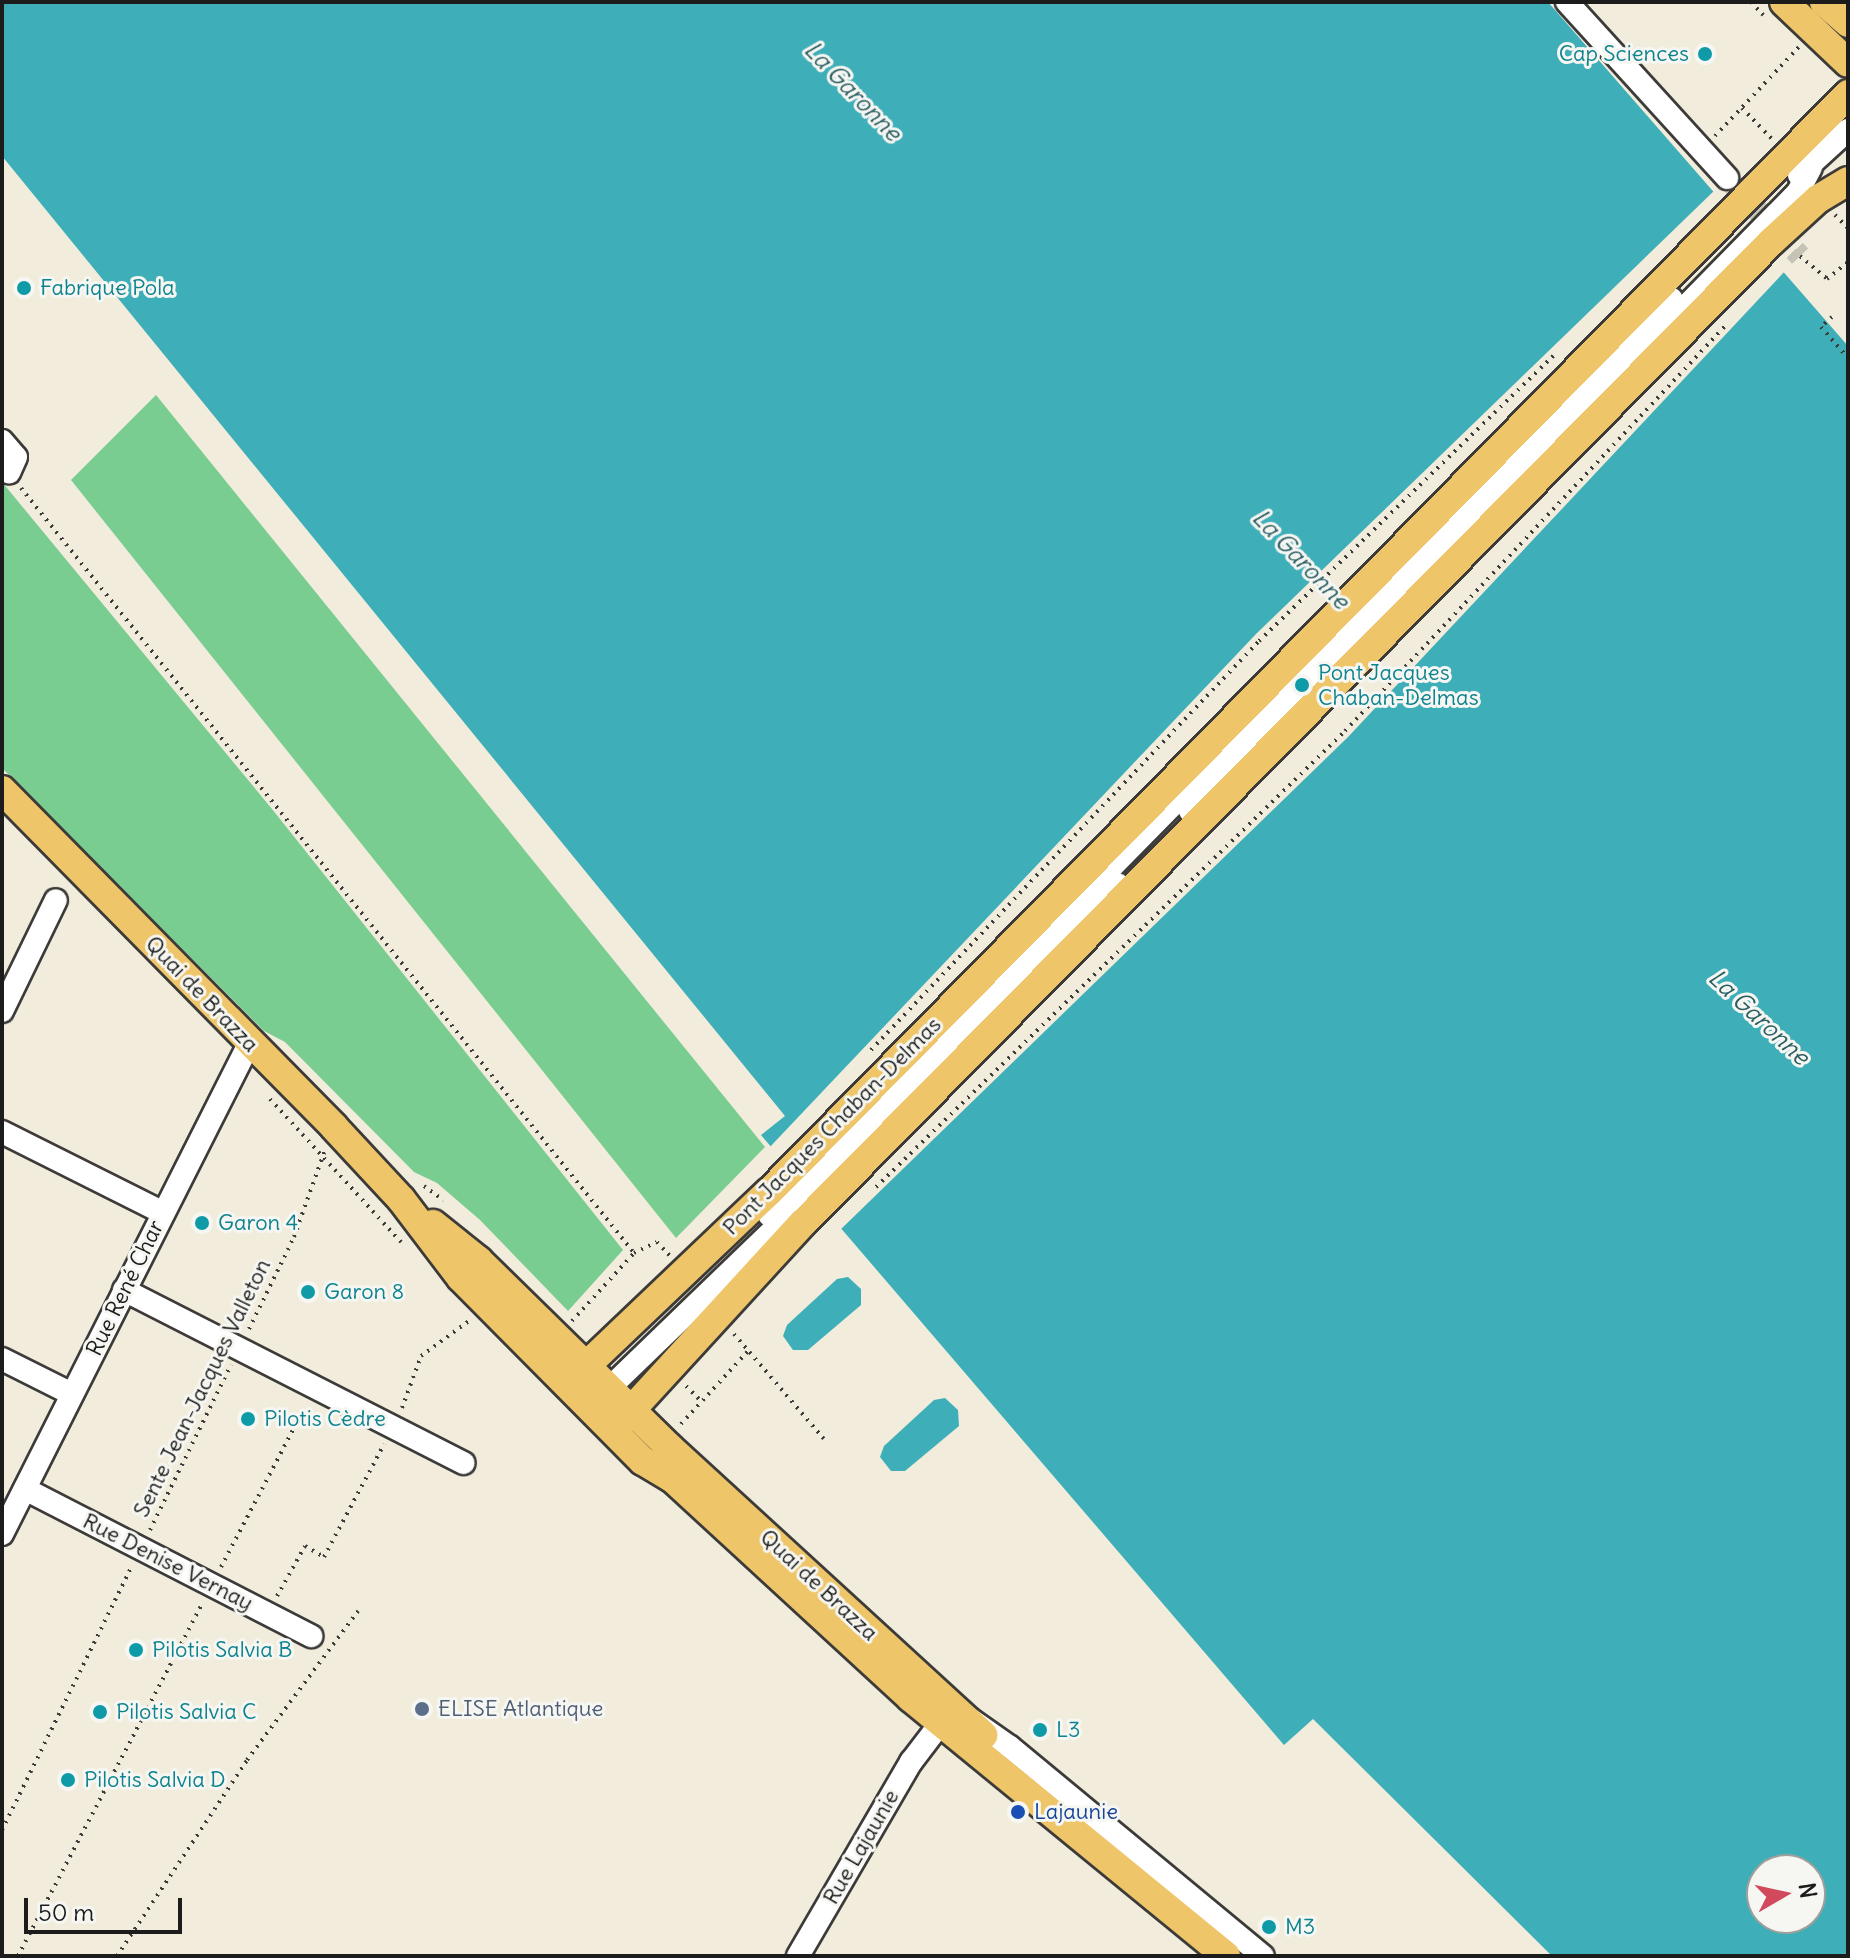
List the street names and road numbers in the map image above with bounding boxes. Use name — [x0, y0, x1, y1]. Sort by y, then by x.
street label: Quai de Brazza — [140, 930, 264, 1058]
street label: Pont Jacques Chaban-Delmas — [717, 1011, 947, 1241]
street label: Rue René Char — [81, 1216, 169, 1360]
street label: Sente Jean-Jacques Valleton — [128, 1255, 276, 1521]
street label: Rue Denise Vernay — [79, 1508, 257, 1616]
street label: Quai de Brazza — [755, 1524, 883, 1646]
street label: Rue Lajaunie — [818, 1785, 904, 1909]

